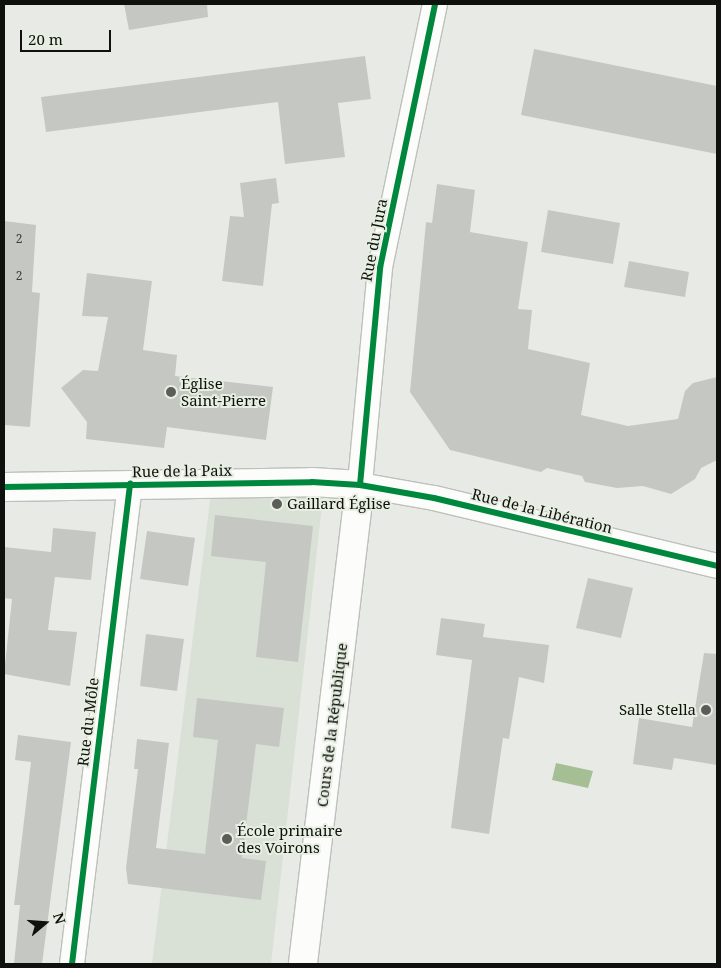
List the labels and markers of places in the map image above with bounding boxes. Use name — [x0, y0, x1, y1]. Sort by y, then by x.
place label: Église Saint-Pierre — [181, 374, 266, 409]
marker: Église Saint-Pierre — [165, 386, 177, 398]
place label: Gaillard Église — [287, 495, 391, 513]
marker: Gaillard Église — [271, 498, 283, 510]
place label: Salle Stella — [619, 701, 696, 719]
marker: Salle Stella — [700, 704, 712, 716]
place label: École primaire des Voirons — [237, 821, 343, 856]
marker: École primaire des Voirons — [221, 833, 233, 845]

